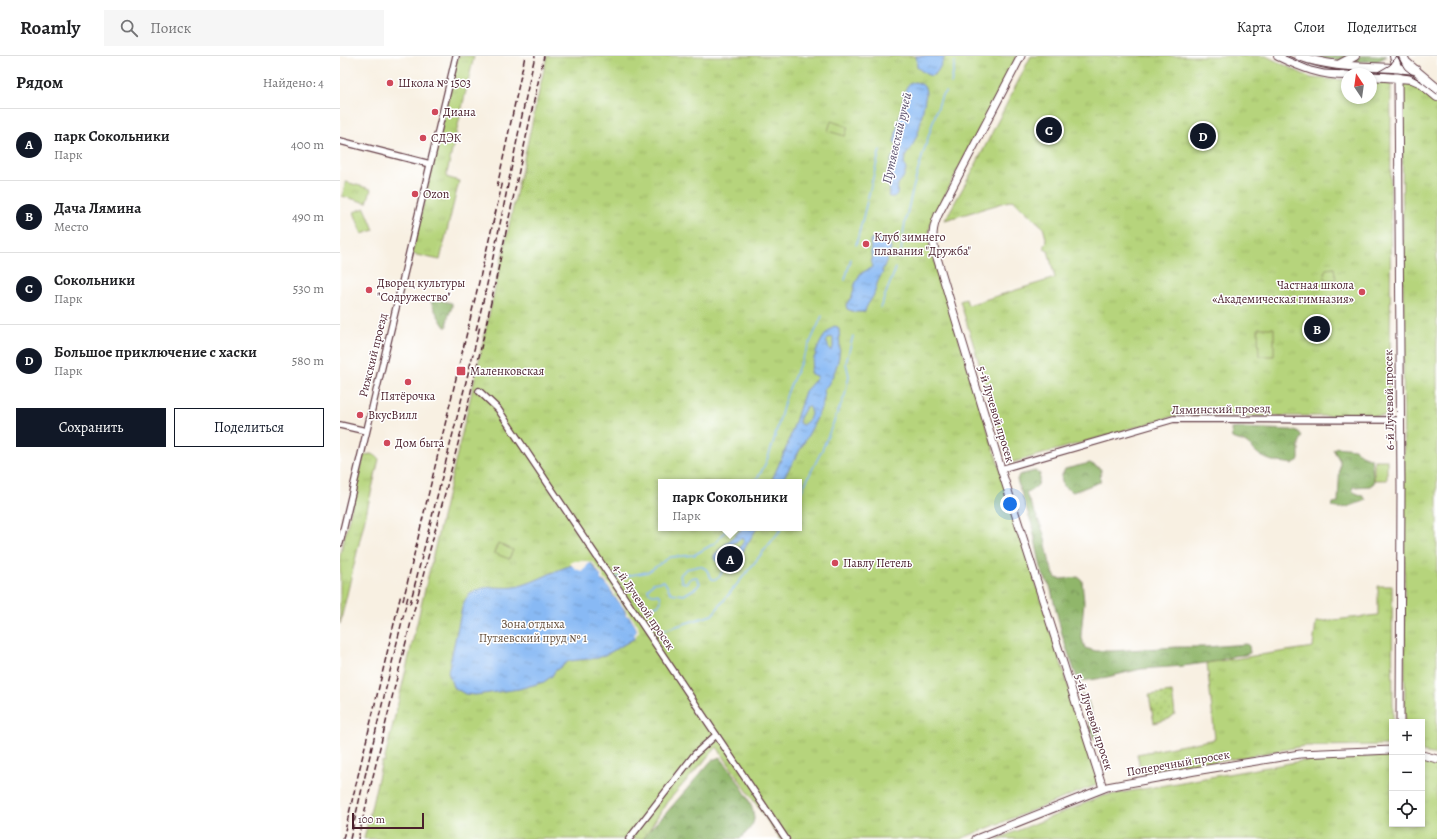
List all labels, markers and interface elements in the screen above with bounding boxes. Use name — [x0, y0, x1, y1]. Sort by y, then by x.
search box — [104, 10, 384, 46]
text: Roamly — [20, 15, 80, 41]
icon: search — [118, 17, 140, 39]
text: Поиск — [150, 18, 191, 38]
text: Карта — [1237, 18, 1272, 37]
text: Слои — [1294, 18, 1325, 37]
text: Поделиться — [1347, 18, 1417, 37]
north arrow — [1341, 68, 1377, 104]
text: Рядом — [16, 71, 63, 94]
text: Найдено: 4 — [263, 74, 324, 91]
place label: Школа № 1503 — [398, 75, 471, 91]
marker: Школа № 1503 — [385, 78, 395, 88]
water label: Путяевский ручей — [878, 90, 915, 185]
place label: Диана — [443, 104, 476, 120]
marker: Диана — [430, 107, 440, 117]
pin: C — [1036, 115, 1062, 145]
pin: D — [1190, 121, 1216, 151]
text: парк Сокольники — [54, 126, 170, 146]
place label: СДЭК — [431, 130, 462, 146]
marker: СДЭК — [418, 133, 428, 143]
text: A — [25, 136, 33, 153]
text: 400 m — [291, 136, 324, 153]
text: Парк — [54, 146, 83, 163]
place label: Ozon — [423, 186, 450, 202]
marker: Ozon — [410, 189, 420, 199]
text: Дача Лямина — [54, 198, 141, 218]
text: B — [25, 208, 33, 225]
text: 490 m — [292, 208, 324, 225]
text: Место — [54, 218, 89, 235]
place label: Клуб зимнего плавания "Дружба" — [874, 229, 972, 259]
marker: Клуб зимнего плавания "Дружба" — [861, 239, 871, 249]
text: Сокольники — [54, 270, 135, 290]
place label: Дворец культуры "Содружество" — [377, 275, 465, 305]
place label: Частная школа «Академическая гимназия» — [1212, 277, 1354, 307]
text: C — [25, 280, 33, 297]
text: 530 m — [293, 280, 324, 297]
marker: Дворец культуры "Содружество" — [364, 285, 374, 295]
marker: Частная школа «Академическая гимназия» — [1357, 287, 1367, 297]
text: Парк — [54, 290, 83, 307]
street label: Рижский проезд — [355, 311, 391, 399]
pin: B — [1304, 314, 1330, 344]
text: Большое приключение с хаски — [54, 342, 257, 362]
street label: 6-й Лучевой просек — [1380, 350, 1398, 450]
text: D — [24, 352, 34, 369]
text: 580 m — [292, 352, 324, 369]
text: Парк — [54, 362, 83, 379]
place label: Маленковская — [470, 363, 544, 379]
street label: 5-й Лучевой просек — [974, 364, 1018, 464]
marker: Маленковская — [455, 365, 467, 377]
marker: Пятёрочка — [403, 377, 413, 387]
place label: Пятёрочка — [381, 388, 436, 404]
street label: Ляминский проезд — [1171, 400, 1271, 418]
place label: ВкусВилл — [368, 407, 417, 423]
button: Сохранить — [16, 408, 166, 447]
button: Поделиться — [174, 408, 324, 447]
marker: ВкусВилл — [355, 410, 365, 420]
place label: Дом быта — [395, 435, 445, 451]
marker: Дом быта — [382, 438, 392, 448]
popup — [658, 479, 802, 531]
text: парк Сокольники — [672, 487, 788, 507]
your location — [1000, 494, 1020, 514]
text: Парк — [672, 507, 701, 524]
pin: A — [717, 544, 743, 574]
place label: Павлу Петель — [843, 555, 913, 571]
marker: Павлу Петель — [830, 558, 840, 568]
street label: 4-й Лучевой просек — [609, 561, 679, 653]
park label: Зона отдыха Путяевский пруд № 1 — [479, 616, 587, 646]
street label: 5-й Лучевой просек — [1071, 672, 1117, 772]
map controls — [1389, 719, 1425, 827]
button: + — [1389, 719, 1425, 755]
street label: Поперечный просек — [1125, 746, 1231, 780]
button: − — [1389, 755, 1425, 791]
button: locate — [1389, 791, 1425, 827]
scale bar — [352, 811, 424, 830]
text: 100 m — [358, 812, 385, 827]

